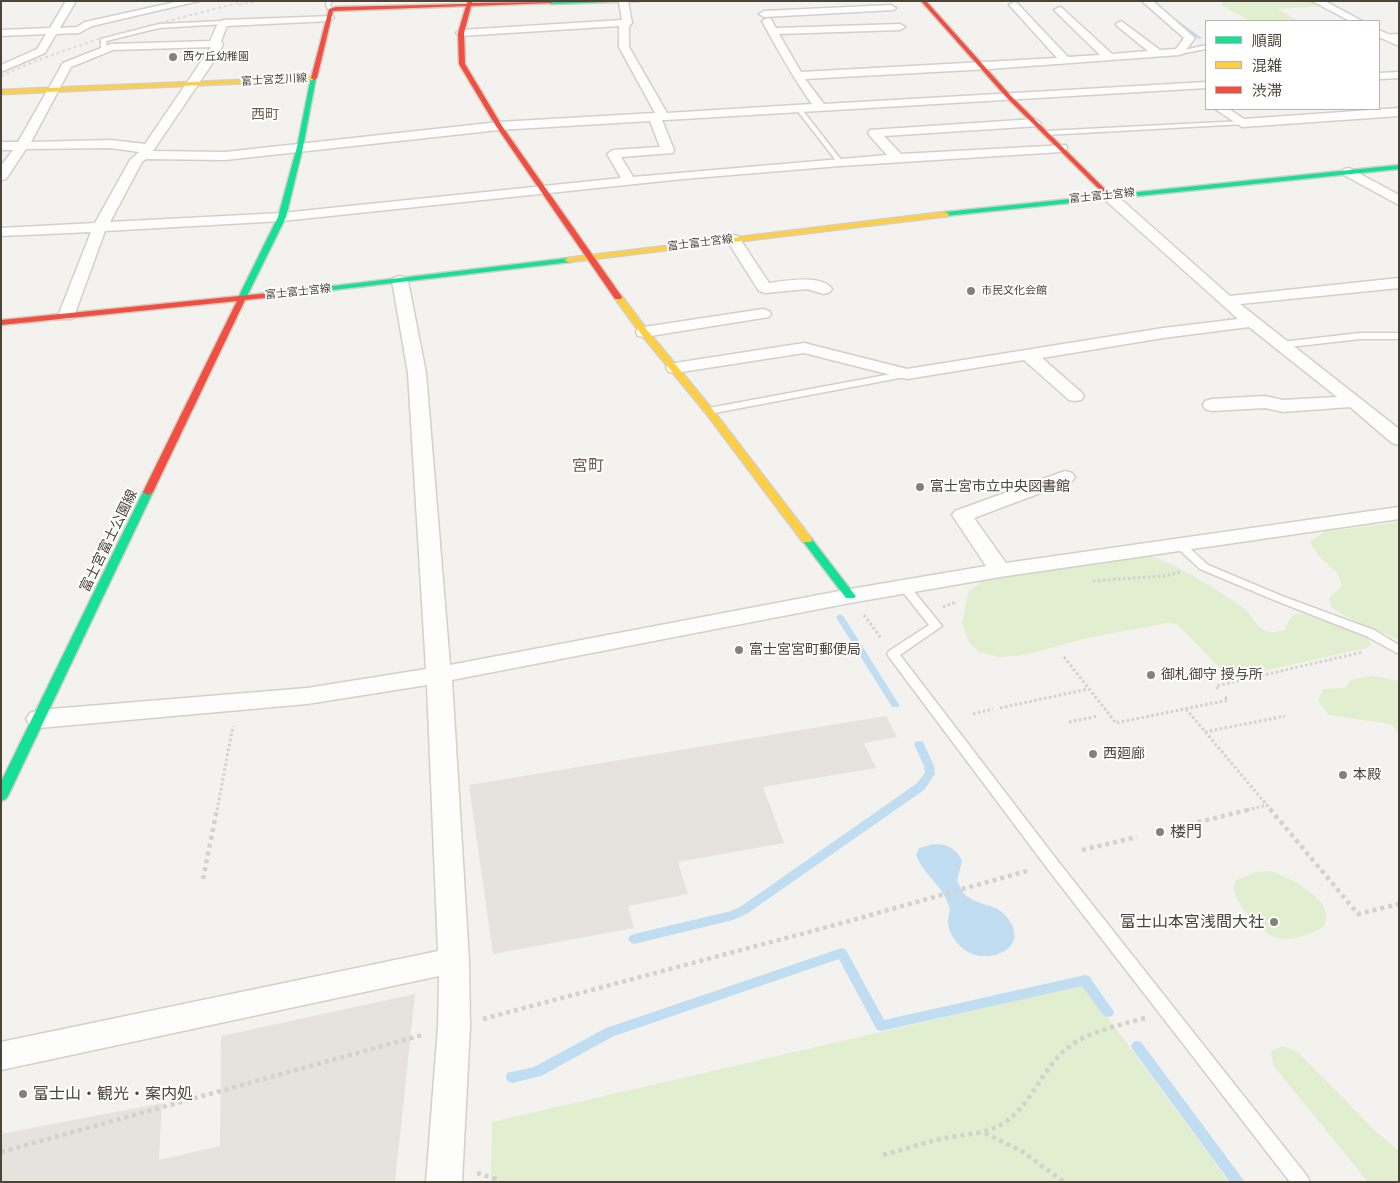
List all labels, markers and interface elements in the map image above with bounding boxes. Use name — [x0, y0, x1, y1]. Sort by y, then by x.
legend — [1205, 20, 1380, 110]
text: 順調 — [1252, 31, 1282, 50]
place label: 西ケ丘幼稚園 — [183, 50, 249, 64]
marker: 西ケ丘幼稚園 — [167, 51, 179, 63]
text: 混雑 — [1252, 56, 1282, 75]
street label: 富士宮芝川線 — [241, 72, 307, 88]
text: 渋滞 — [1252, 81, 1282, 100]
district label: 西町 — [251, 107, 279, 123]
street label: 富士富士宮線 — [1068, 186, 1136, 206]
street label: 富士富士宮線 — [666, 232, 734, 254]
street label: 富士富士宮線 — [264, 282, 332, 302]
place label: 市民文化会館 — [981, 284, 1047, 298]
marker: 市民文化会館 — [965, 285, 977, 297]
district label: 宮町 — [572, 456, 604, 476]
place label: 富士宮市立中央図書館 — [930, 479, 1070, 495]
marker: 富士宮市立中央図書館 — [914, 481, 926, 493]
street label: 富士宮富士公園線 — [77, 487, 141, 595]
place label: 富士宮宮町郵便局 — [749, 642, 861, 658]
marker: 富士宮宮町郵便局 — [733, 644, 745, 656]
place label: 御札御守 授与所 — [1161, 667, 1263, 683]
marker: 御札御守 授与所 — [1145, 669, 1157, 681]
place label: 西廻廊 — [1103, 746, 1145, 762]
marker: 西廻廊 — [1087, 748, 1099, 760]
place label: 本殿 — [1353, 767, 1381, 783]
marker: 本殿 — [1337, 769, 1349, 781]
place label: 楼門 — [1170, 822, 1202, 842]
marker: 楼門 — [1154, 826, 1166, 838]
place label: 富士山本宮浅間大社 — [1120, 912, 1264, 932]
marker: 富士山本宮浅間大社 — [1268, 916, 1280, 928]
place label: 富士山・観光・案内処 — [33, 1084, 193, 1104]
marker: 富士山・観光・案内処 — [17, 1088, 29, 1100]

